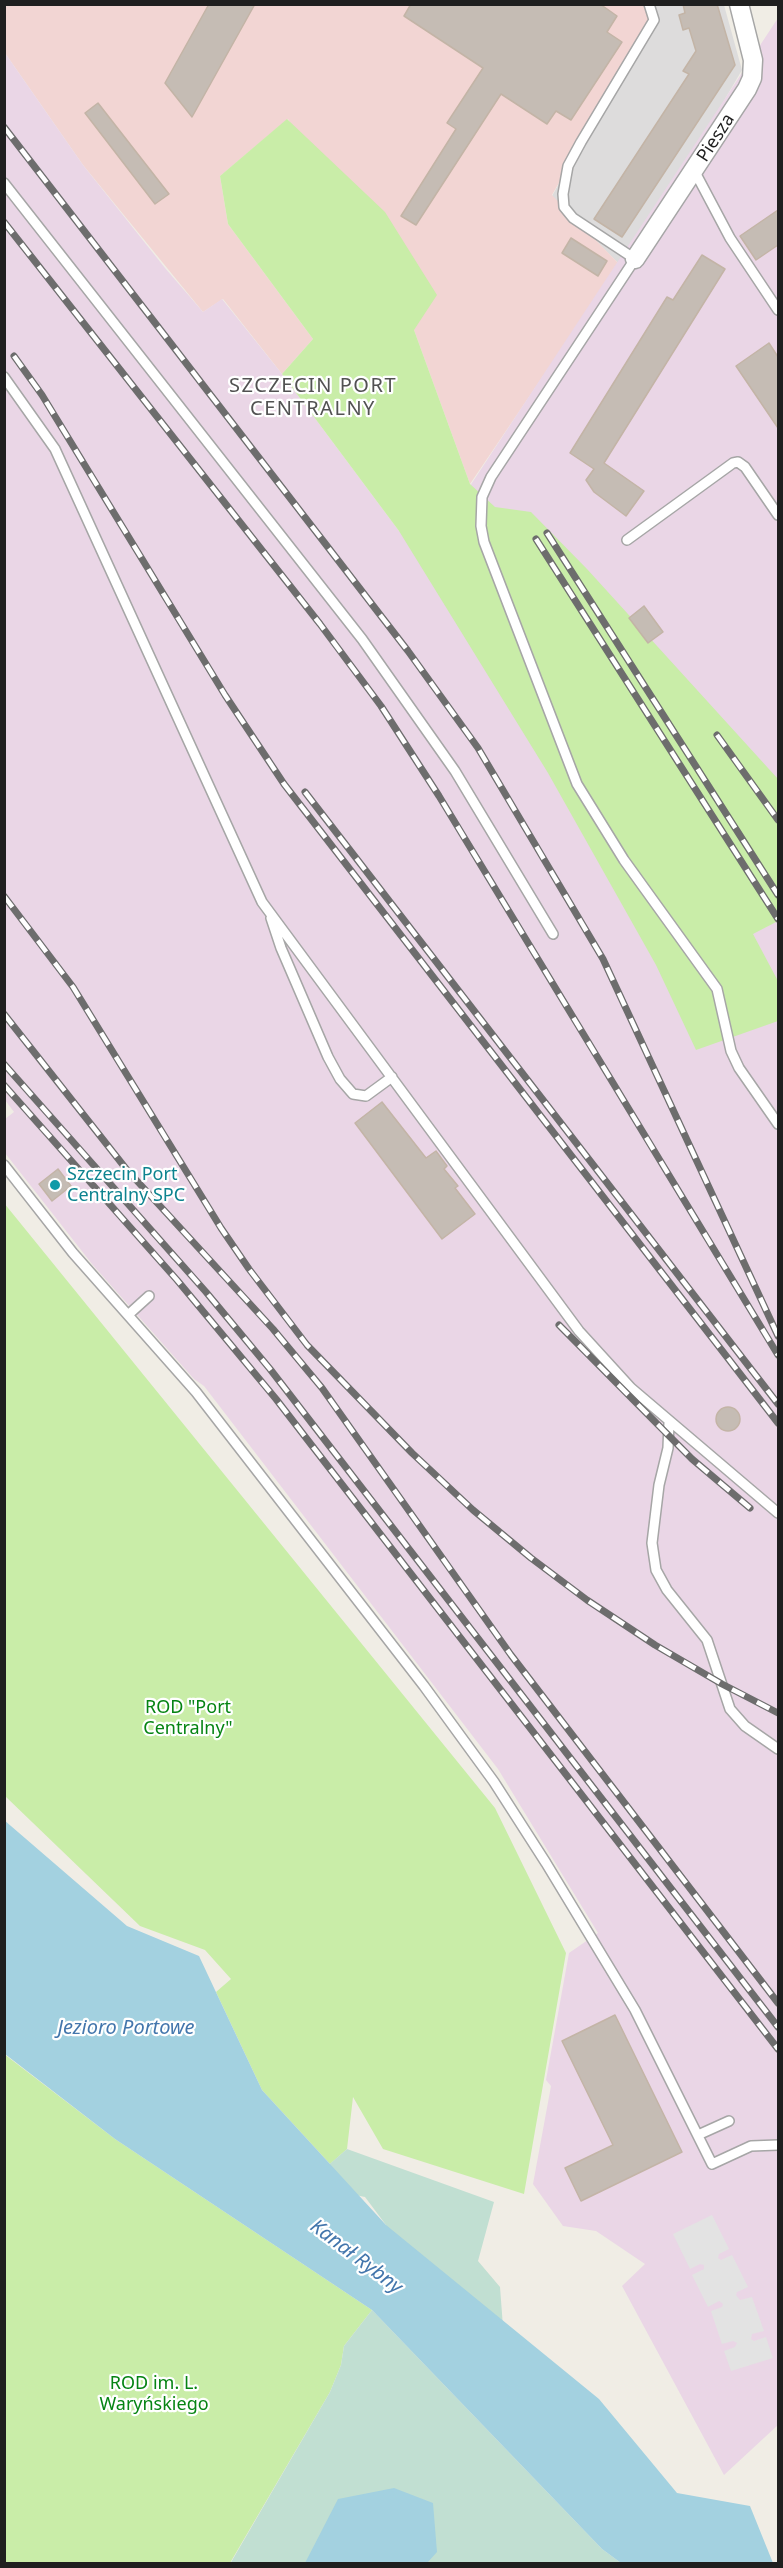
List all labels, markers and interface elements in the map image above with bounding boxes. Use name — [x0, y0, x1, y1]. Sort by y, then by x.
street label: Piesza — [693, 110, 739, 166]
district label: SZCZECIN PORT CENTRALNY — [229, 374, 397, 421]
place label: Szczecin Port Centralny SPC — [67, 1164, 185, 1206]
marker: Szczecin Port Centralny SPC — [48, 1178, 62, 1192]
park label: ROD "Port Centralny" — [143, 1697, 233, 1740]
water label: Jezioro Portowe — [57, 2016, 195, 2040]
water label: Kanał Rybny — [305, 2215, 407, 2299]
park label: ROD im. L. Waryńskiego — [99, 2373, 209, 2416]

